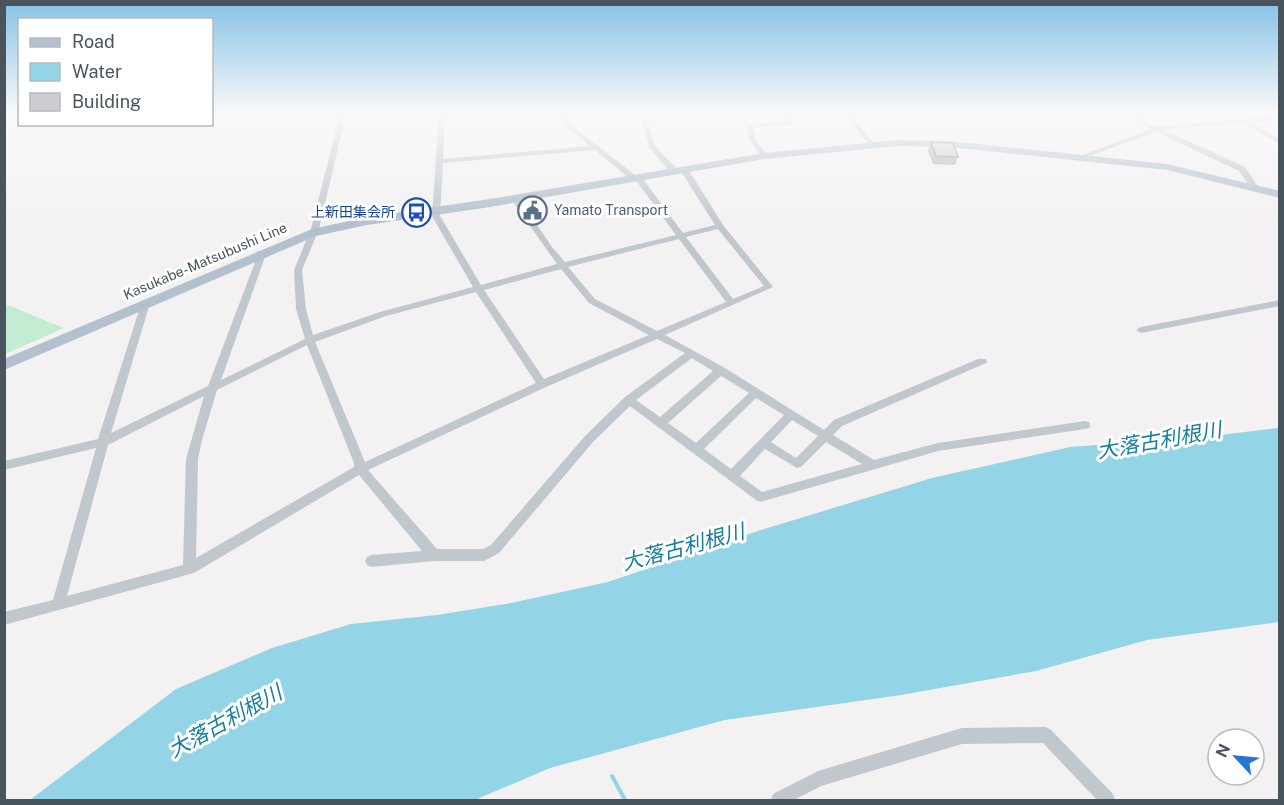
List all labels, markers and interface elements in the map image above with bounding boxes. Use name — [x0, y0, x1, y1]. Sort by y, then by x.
legend — [18, 18, 213, 126]
text: Road — [72, 31, 115, 52]
text: Water — [72, 61, 122, 82]
text: Building — [72, 91, 141, 112]
public building icon: Yamato Transport — [517, 194, 549, 226]
bus stop icon: 上新田集会所 — [400, 196, 432, 228]
place label: Yamato Transport — [554, 202, 668, 218]
place label: 上新田集会所 — [311, 204, 395, 220]
street label: Kasukabe-Matsubushi Line — [121, 219, 289, 303]
water label: 大落古利根川 — [1095, 416, 1225, 463]
water label: 大落古利根川 — [619, 518, 749, 575]
water label: 大落古利根川 — [164, 679, 288, 762]
north arrow — [1206, 727, 1266, 787]
text: N — [1212, 741, 1234, 760]

